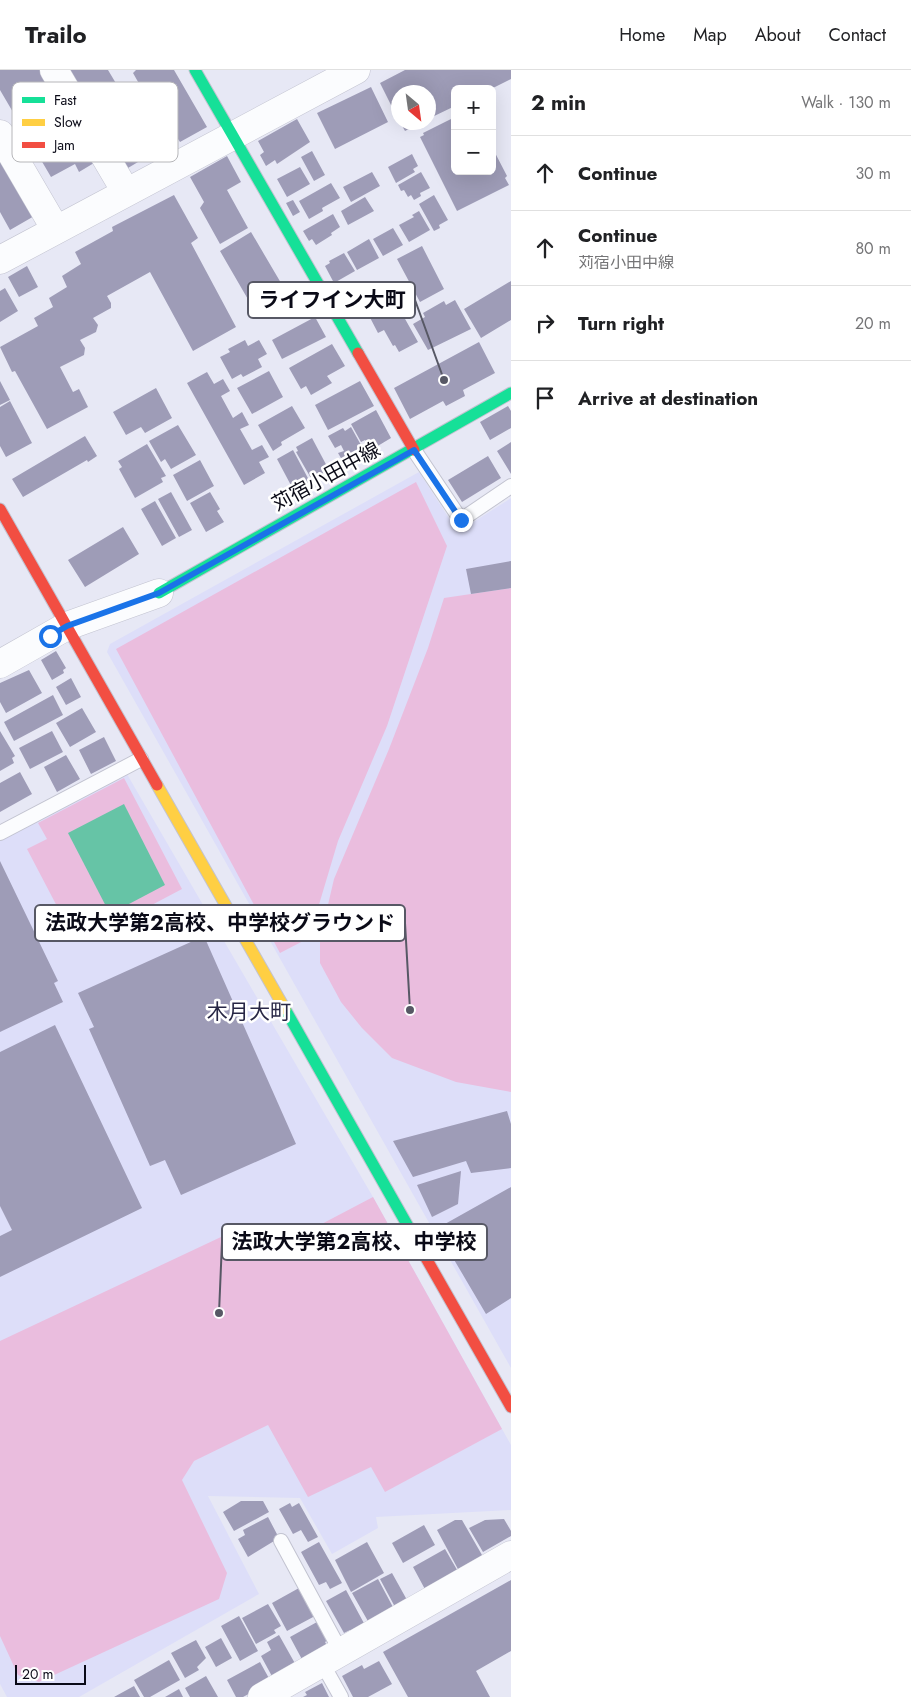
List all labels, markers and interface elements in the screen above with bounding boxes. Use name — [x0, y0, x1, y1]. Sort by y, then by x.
text: Trailo — [25, 17, 87, 52]
text: Home — [619, 22, 665, 48]
text: Map — [693, 22, 727, 48]
text: About — [755, 22, 800, 48]
text: Contact — [828, 22, 886, 48]
legend — [12, 82, 178, 162]
north arrow — [391, 85, 436, 130]
map controls — [451, 85, 496, 175]
button: + — [451, 85, 496, 130]
text: 2 min — [531, 88, 586, 118]
text: Fast — [54, 90, 77, 110]
text: Walk · 130 m — [801, 91, 891, 114]
text: Slow — [54, 112, 82, 132]
button: − — [451, 130, 496, 175]
text: Jam — [52, 135, 75, 155]
icon: ahead — [531, 159, 559, 187]
text: Continue — [578, 160, 657, 187]
text: 30 m — [855, 162, 891, 185]
text: Continue — [578, 222, 657, 249]
icon: ahead — [531, 234, 559, 262]
text: 80 m — [855, 237, 891, 260]
text: 苅宿小田中線 — [578, 251, 674, 274]
callout: ライフイン大町 — [248, 282, 415, 318]
text: ライフイン大町 — [259, 285, 406, 315]
icon: right — [531, 309, 559, 337]
text: Turn right — [578, 310, 664, 337]
text: 20 m — [855, 312, 891, 335]
icon: arrive — [531, 384, 559, 412]
text: Arrive at destination — [578, 385, 758, 412]
street label: 苅宿小田中線 — [266, 435, 386, 519]
route end — [450, 509, 473, 532]
route start — [39, 625, 62, 648]
callout: 法政大学第2高校、中学校グラウンド — [35, 905, 405, 941]
text: 法政大学第2高校、中学校グラウンド — [45, 908, 395, 938]
district label: 木月大町 — [207, 997, 291, 1027]
callout: 法政大学第2高校、中学校 — [222, 1224, 487, 1260]
text: 法政大学第2高校、中学校 — [232, 1227, 476, 1257]
scale bar — [15, 1662, 86, 1685]
text: 20 m — [22, 1664, 54, 1684]

